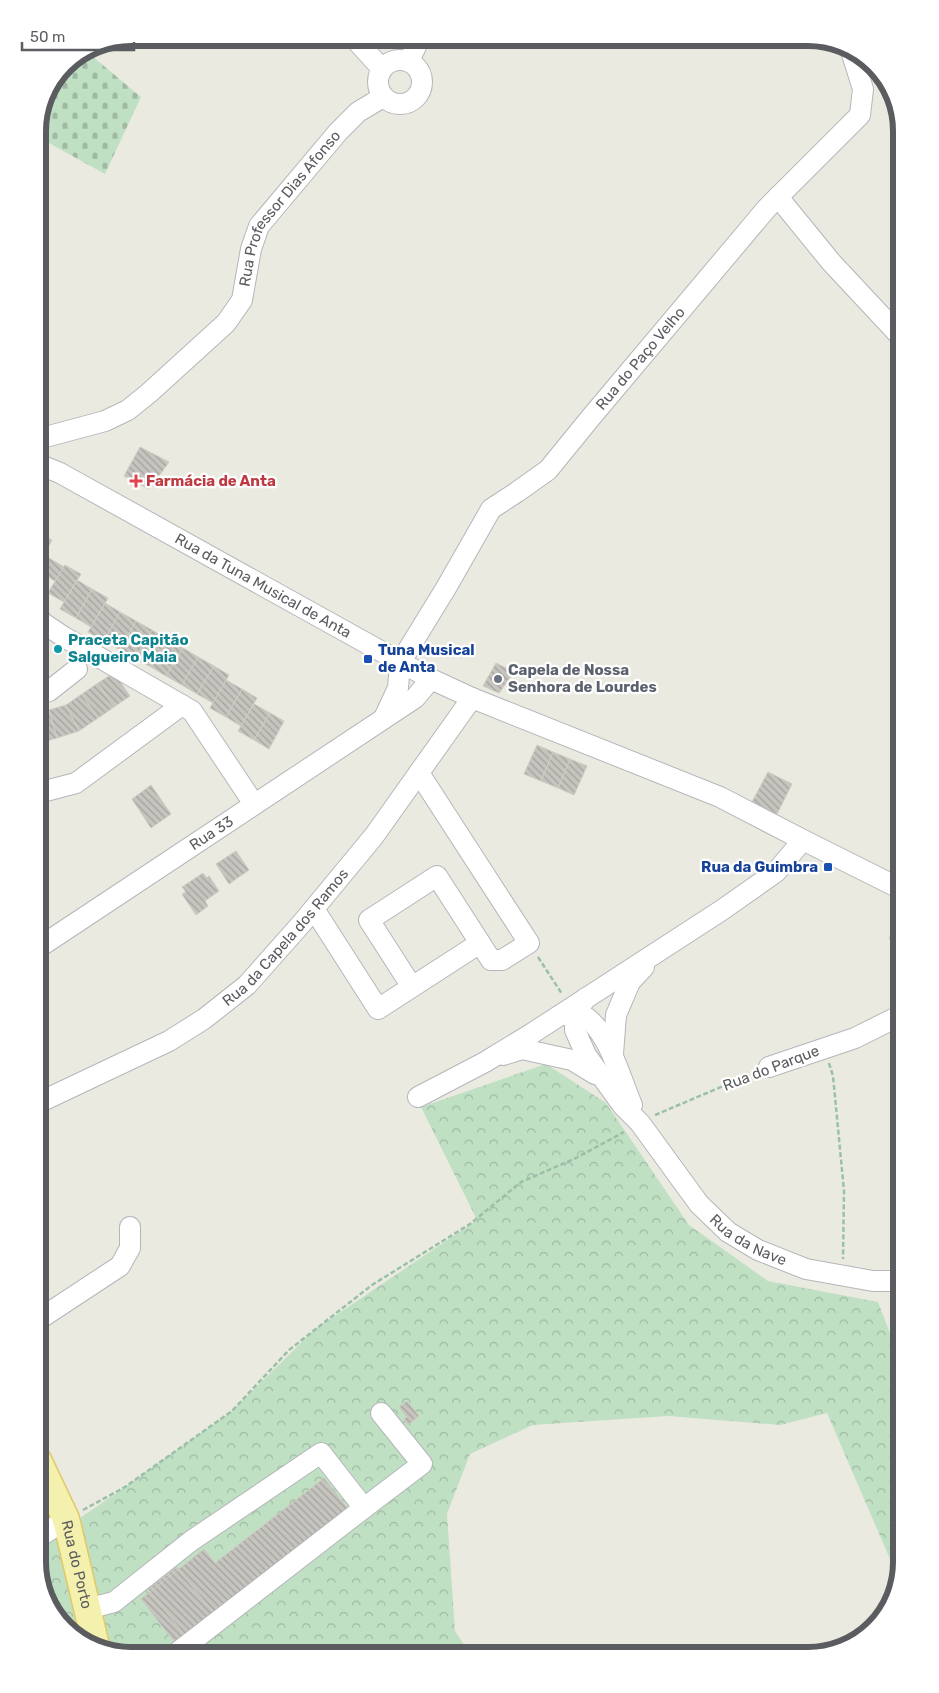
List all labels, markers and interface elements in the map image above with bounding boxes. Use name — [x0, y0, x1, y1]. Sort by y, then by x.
scale bar — [22, 20, 135, 52]
text: 50 m — [30, 28, 65, 46]
street label: Rua Professor Dias Afonso — [236, 127, 344, 288]
street label: Rua do Paço Velho — [592, 303, 689, 414]
place label: Farmácia de Anta — [146, 472, 276, 490]
marker: Farmácia de Anta — [130, 475, 142, 487]
street label: Rua da Tuna Musical de Anta — [172, 530, 354, 642]
place label: Praceta Capitão Salgueiro Maia — [68, 631, 189, 666]
place label: Tuna Musical de Anta — [378, 641, 475, 676]
marker: Praceta Capitão Salgueiro Maia — [52, 643, 64, 655]
marker: Tuna Musical de Anta — [362, 653, 374, 665]
place label: Capela de Nossa Senhora de Lourdes — [508, 661, 657, 696]
marker: Capela de Nossa Senhora de Lourdes — [492, 673, 504, 685]
street label: Rua 33 — [186, 812, 237, 854]
place label: Rua da Guimbra — [701, 858, 818, 876]
marker: Rua da Guimbra — [822, 861, 834, 873]
street label: Rua da Capela dos Ramos — [219, 865, 352, 1010]
street label: Rua do Parque — [720, 1041, 822, 1095]
street label: Rua da Nave — [706, 1210, 789, 1269]
street label: Rua do Porto — [58, 1518, 96, 1611]

